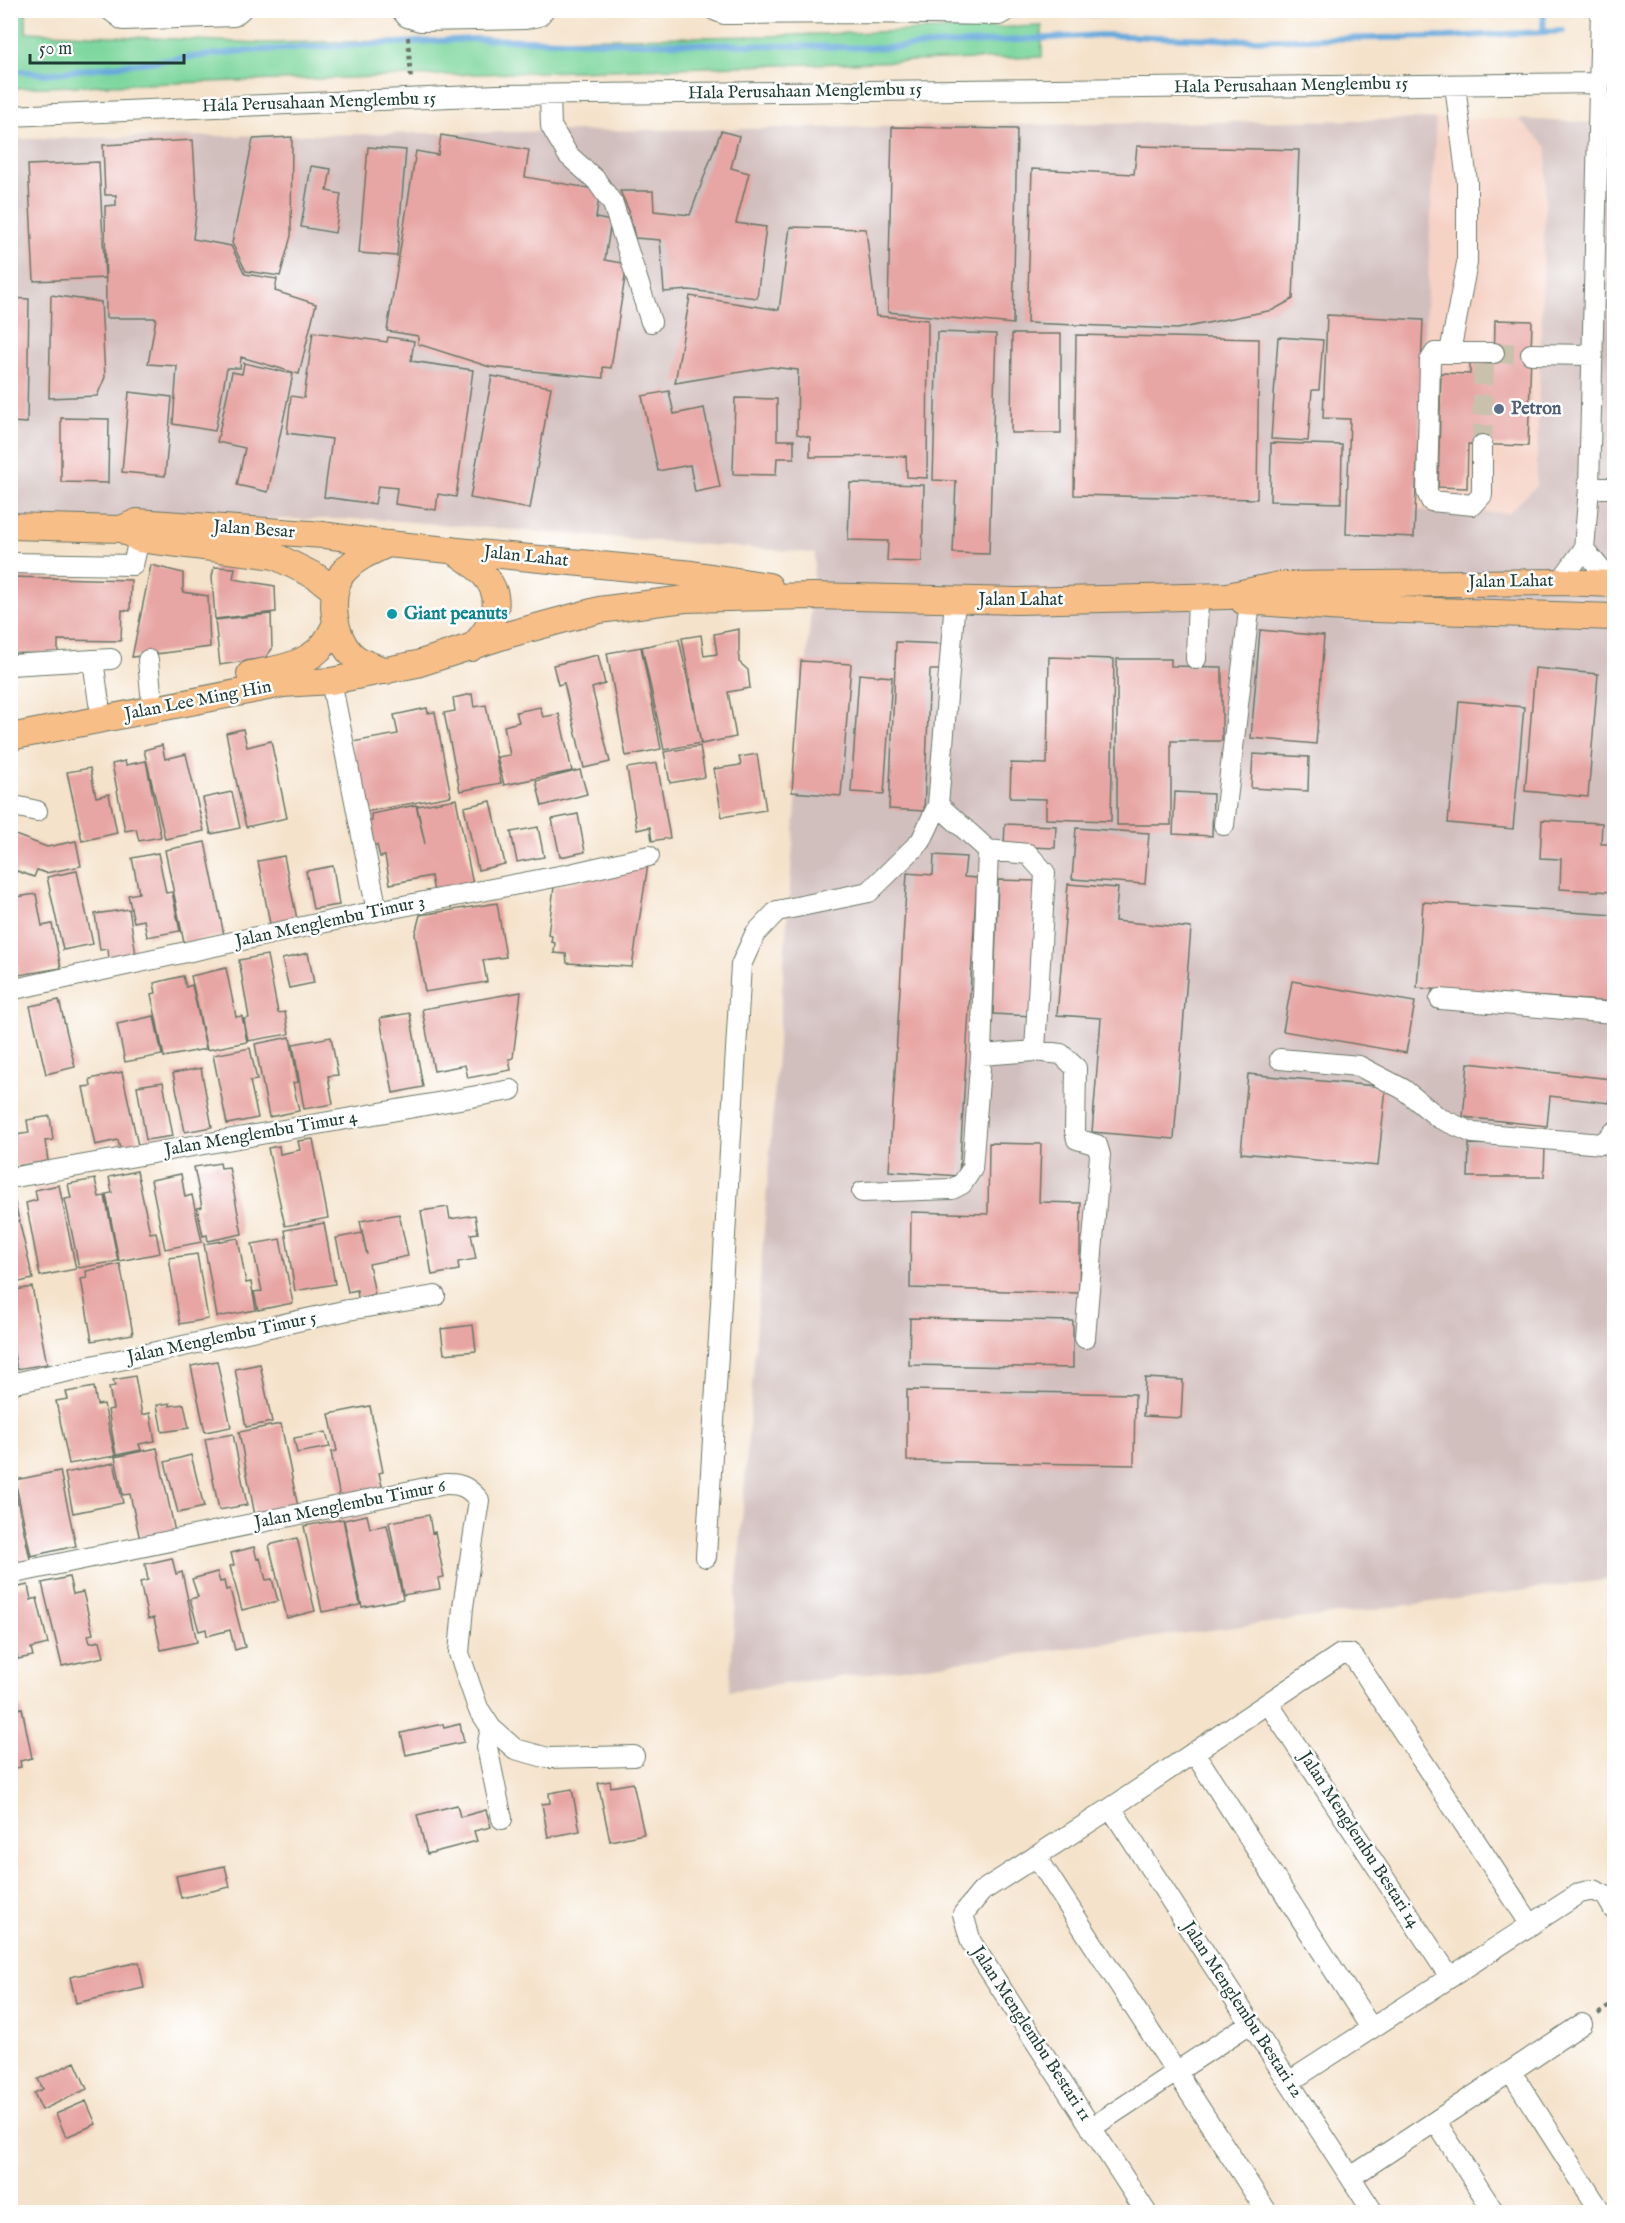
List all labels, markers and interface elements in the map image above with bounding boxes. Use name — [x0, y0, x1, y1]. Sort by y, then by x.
scale bar — [30, 27, 184, 65]
text: 50 m — [39, 38, 72, 61]
street label: Hala Perusahaan Menglembu 15 — [1174, 72, 1409, 100]
street label: Hala Perusahaan Menglembu 15 — [688, 78, 923, 106]
street label: Hala Perusahaan Menglembu 15 — [201, 87, 437, 119]
place label: Petron — [1511, 398, 1562, 421]
marker: Petron — [1492, 402, 1506, 416]
street label: Jalan Besar — [210, 516, 296, 544]
street label: Jalan Lahat — [481, 541, 569, 573]
street label: Jalan Lahat — [1466, 570, 1554, 594]
street label: Jalan Lahat — [977, 589, 1064, 612]
place label: Giant peanuts — [404, 603, 508, 626]
marker: Giant peanuts — [385, 607, 399, 621]
street label: Jalan Lee Ming Hin — [121, 675, 274, 727]
street label: Jalan Menglembu Timur 3 — [231, 891, 427, 954]
street label: Jalan Menglembu Timur 4 — [161, 1106, 359, 1163]
street label: Jalan Menglembu Timur 5 — [123, 1307, 319, 1370]
street label: Jalan Menglembu Timur 6 — [251, 1475, 448, 1535]
street label: Jalan Menglembu Bestari 14 — [1292, 1746, 1425, 1933]
street label: Jalan Menglembu Bestari 12 — [1175, 1916, 1308, 2103]
street label: Jalan Menglembu Bestari 11 — [965, 1940, 1096, 2126]

